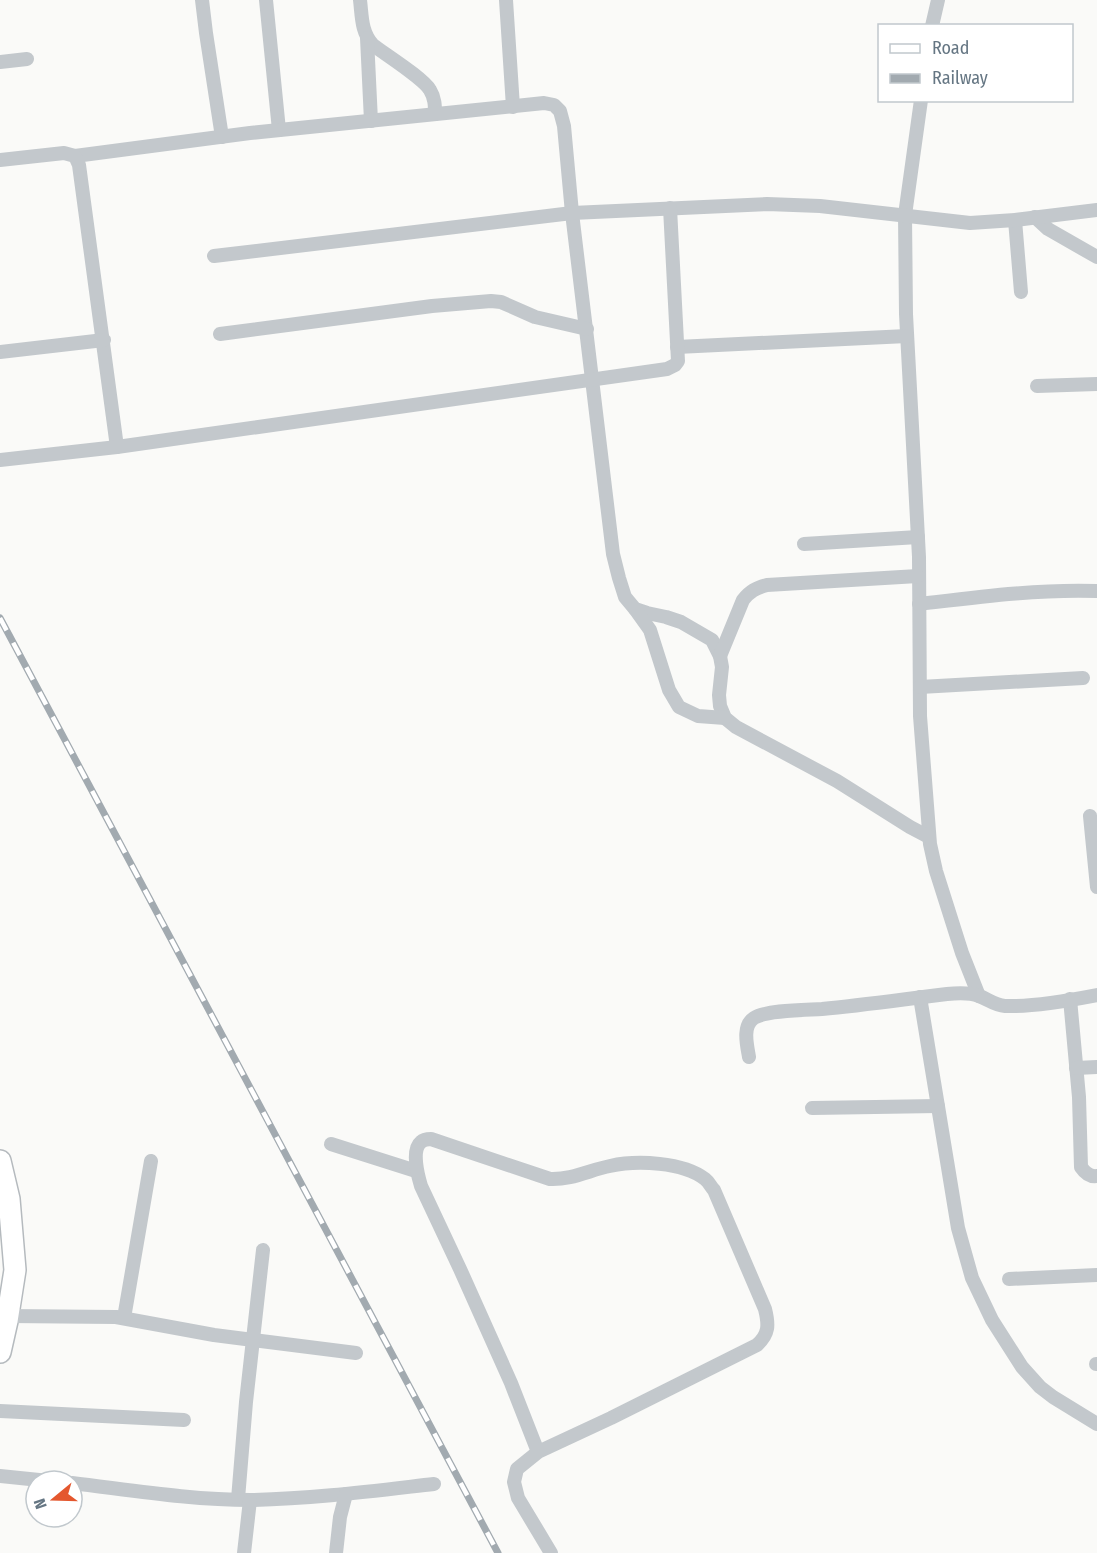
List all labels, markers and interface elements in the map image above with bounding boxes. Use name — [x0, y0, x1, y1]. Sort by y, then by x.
legend — [878, 24, 1073, 102]
text: Road — [932, 37, 969, 59]
text: Railway — [932, 67, 988, 89]
north arrow — [24, 1469, 84, 1529]
text: N — [30, 1496, 51, 1511]

